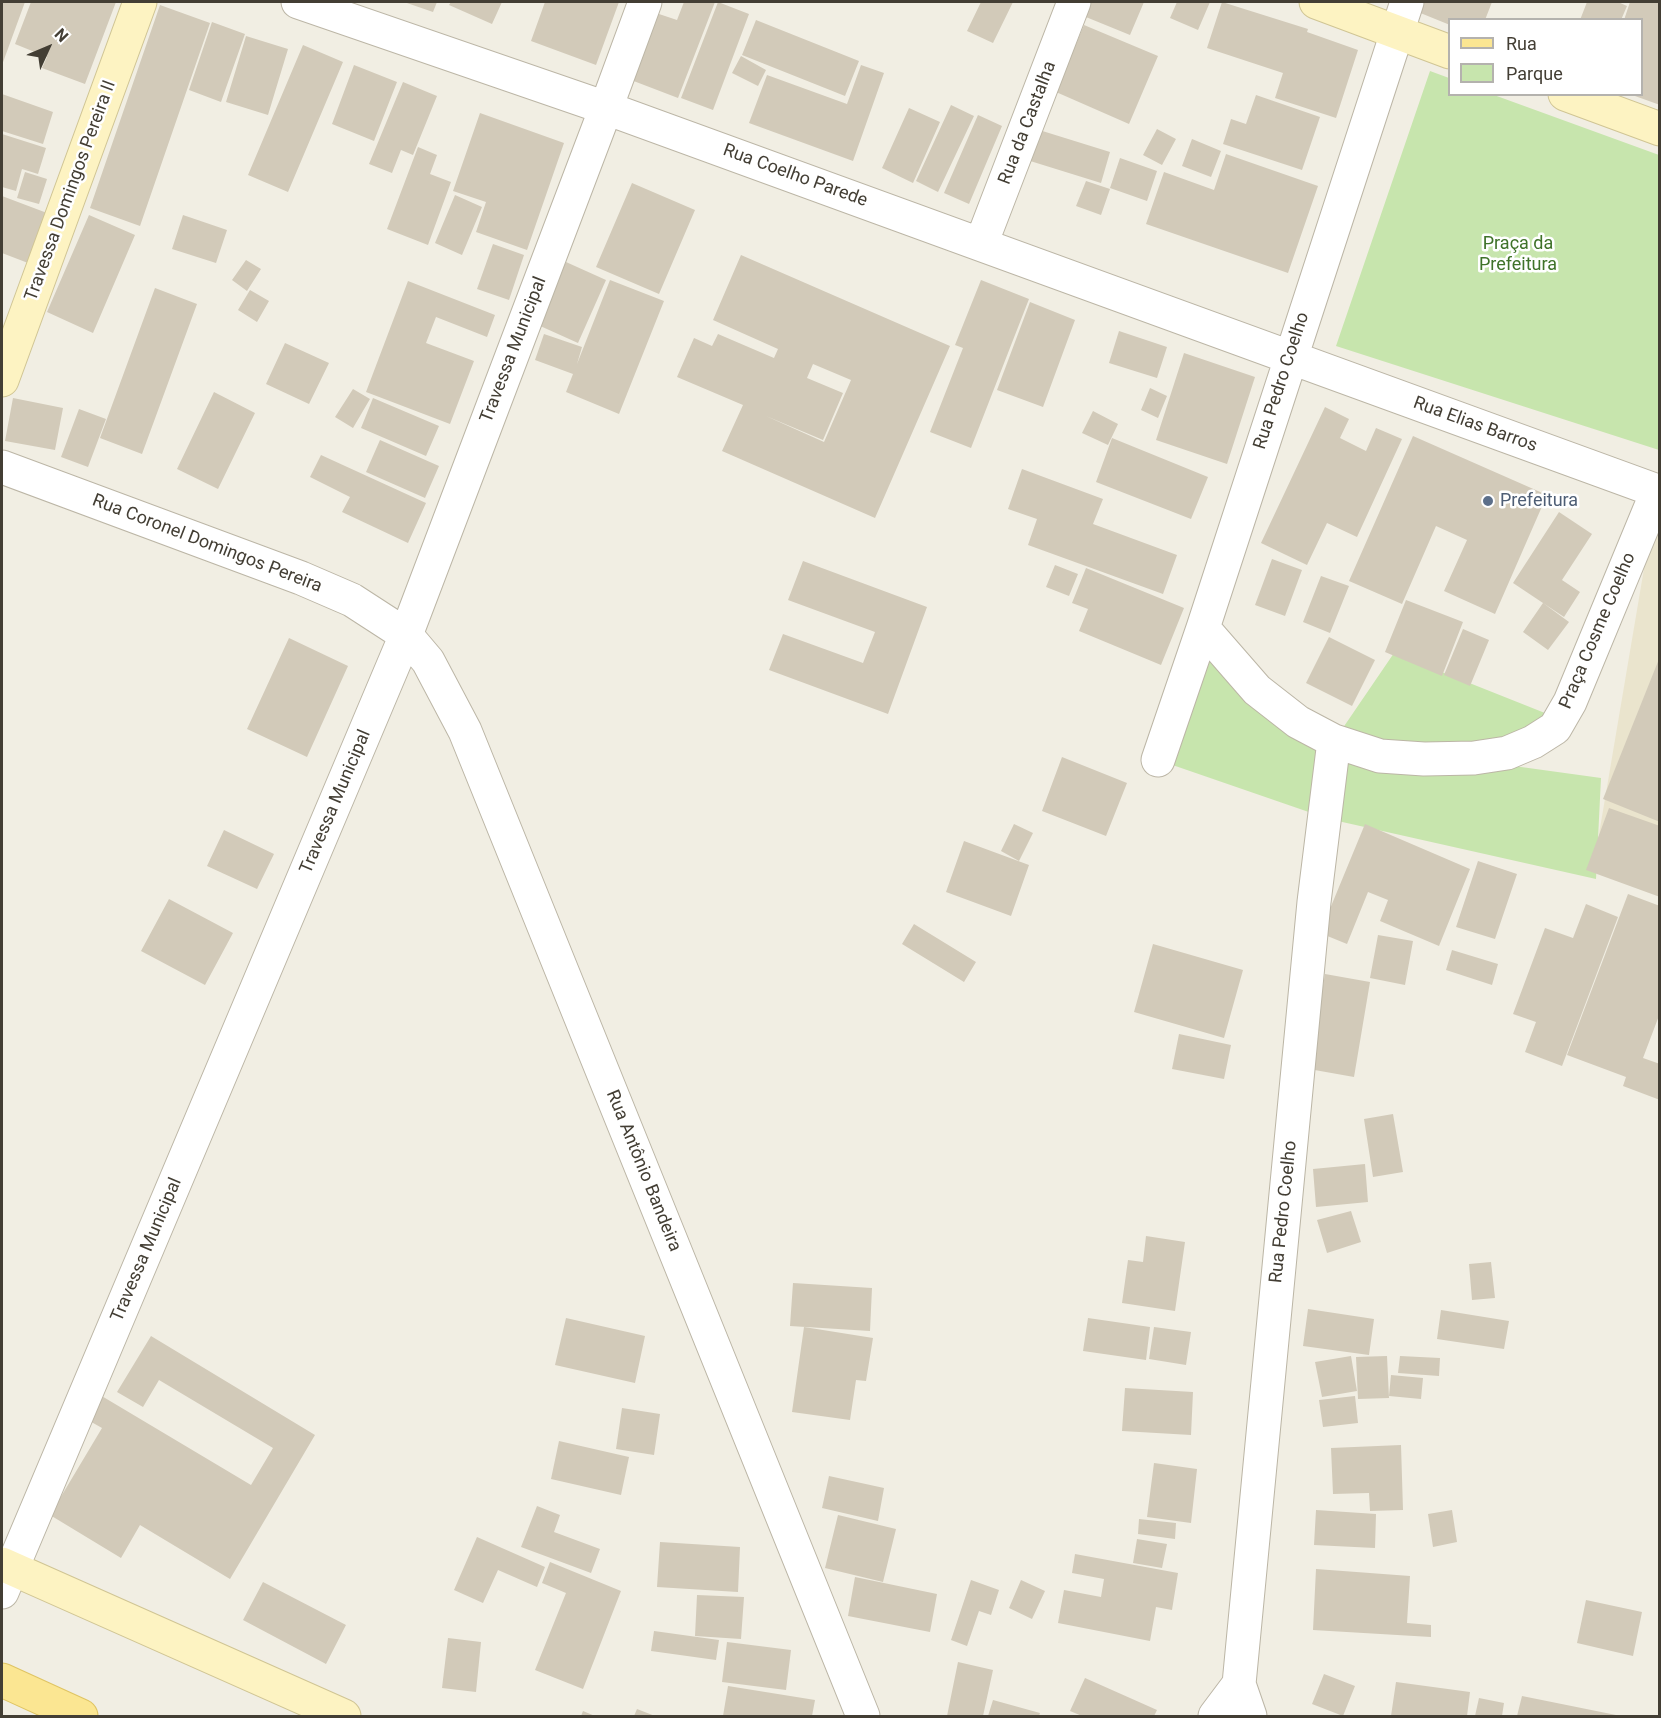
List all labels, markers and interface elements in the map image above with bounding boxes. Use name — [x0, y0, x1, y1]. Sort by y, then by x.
north arrow — [18, 18, 78, 78]
legend — [1448, 18, 1643, 96]
text: N — [51, 24, 72, 46]
text: Rua — [1506, 33, 1537, 54]
street label: Rua da Castalha — [995, 58, 1061, 188]
text: Parque — [1506, 63, 1563, 84]
street label: Travessa Domingos Pereira II — [21, 78, 121, 304]
street label: Rua Coelho Parede — [720, 140, 870, 212]
park label: Praça da Prefeitura — [1479, 233, 1557, 276]
street label: Travessa Municipal — [476, 274, 552, 426]
street label: Rua Pedro Coelho — [1250, 310, 1314, 452]
street label: Rua Elias Barros — [1410, 393, 1540, 457]
street label: Rua Coronel Domingos Pereira — [89, 490, 325, 598]
place label: Prefeitura — [1500, 490, 1578, 512]
marker: Prefeitura — [1481, 494, 1495, 508]
street label: Praça Cosme Coelho — [1555, 550, 1641, 712]
street label: Travessa Municipal — [296, 727, 376, 877]
street label: Rua Antônio Bandeira — [601, 1087, 685, 1255]
street label: Rua Pedro Coelho — [1266, 1140, 1302, 1284]
street label: Travessa Municipal — [107, 1175, 187, 1325]

